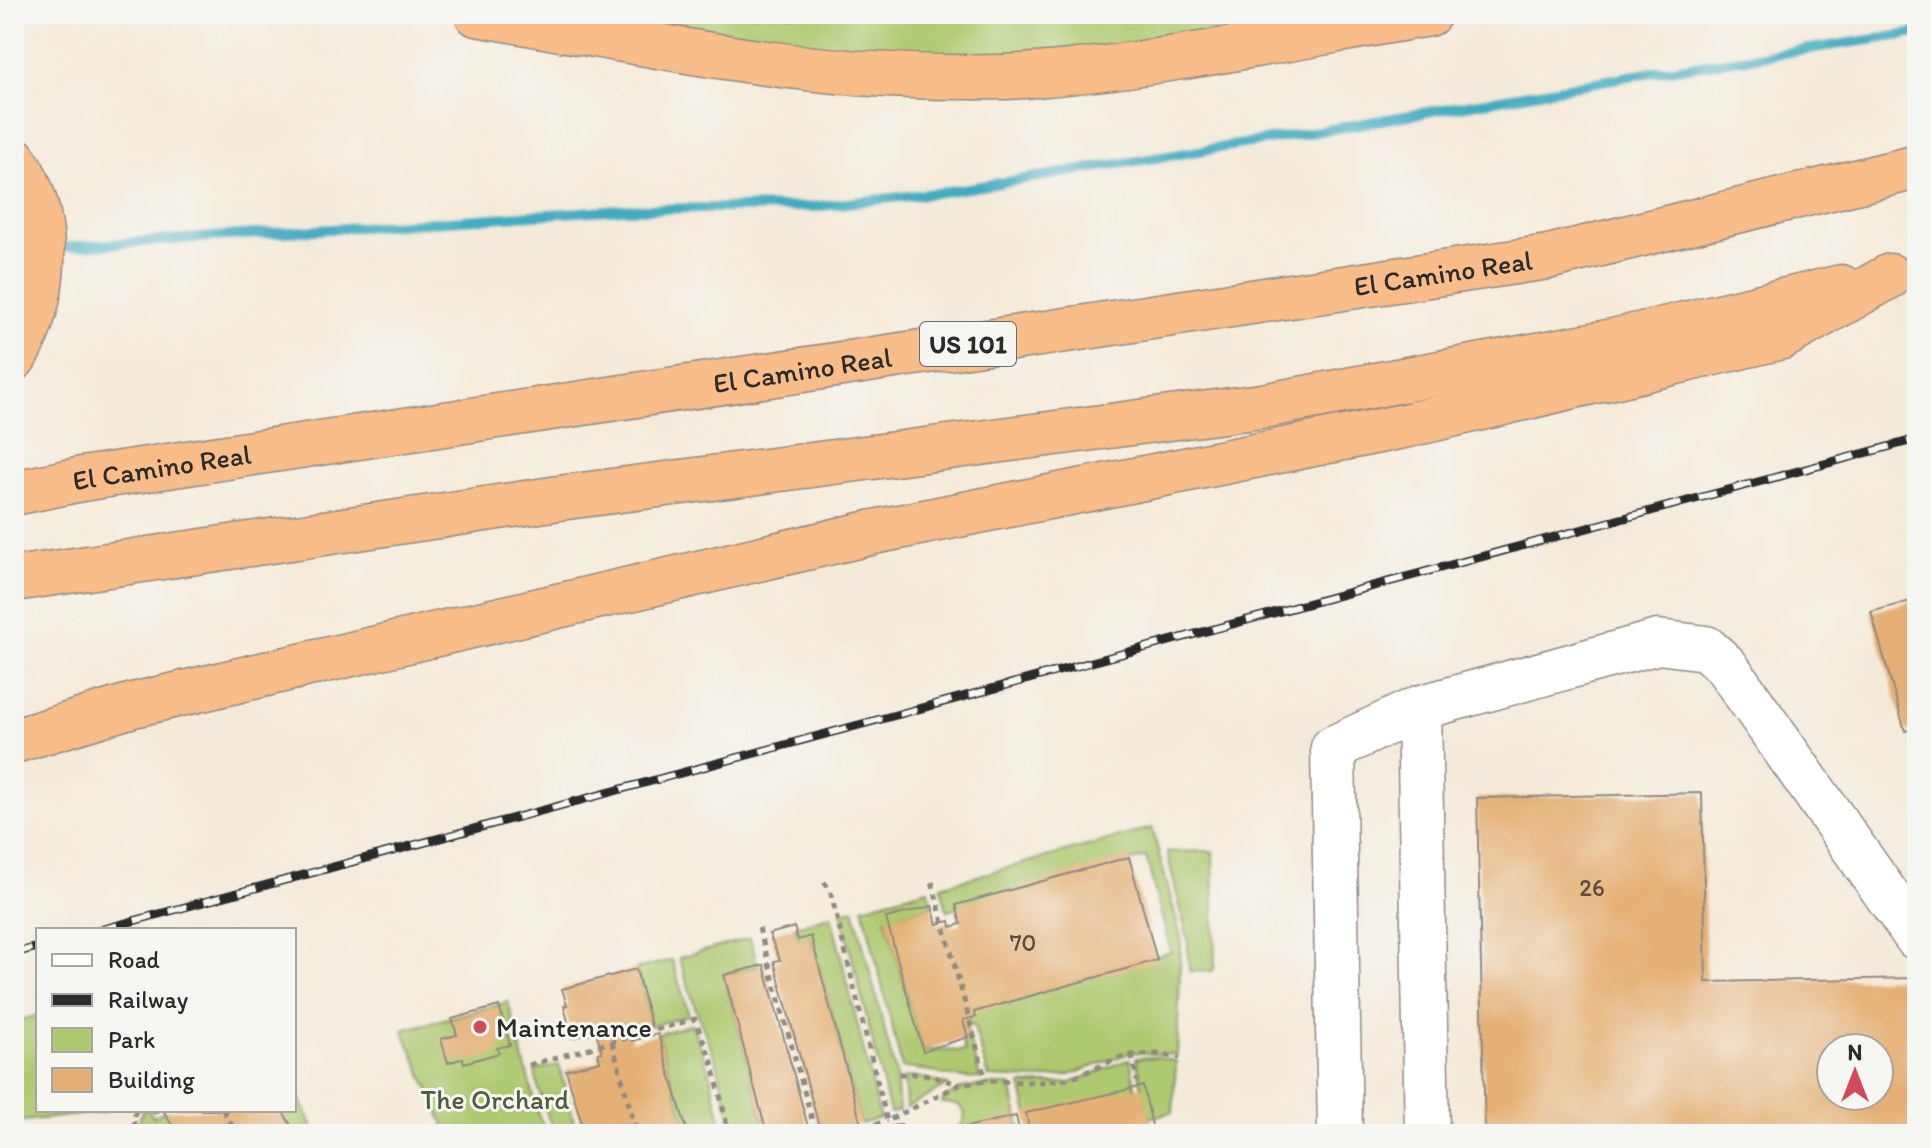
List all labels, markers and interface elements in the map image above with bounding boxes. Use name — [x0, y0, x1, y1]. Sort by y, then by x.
street label: El Camino Real — [1351, 243, 1535, 303]
road number: US 101 — [920, 322, 1016, 366]
street label: El Camino Real — [711, 340, 894, 400]
street label: El Camino Real — [69, 437, 253, 498]
house number: 26 — [1579, 873, 1605, 902]
legend — [36, 928, 296, 1112]
house number: 70 — [1010, 928, 1036, 957]
text: Road — [108, 945, 160, 974]
text: Railway — [108, 985, 189, 1014]
place label: Maintenance — [496, 1010, 652, 1044]
marker: Maintenance — [471, 1018, 489, 1036]
text: Park — [108, 1025, 155, 1054]
north arrow — [1815, 1032, 1895, 1112]
text: N — [1848, 1039, 1862, 1066]
text: Building — [108, 1065, 195, 1094]
park label: The Orchard — [420, 1082, 570, 1116]

